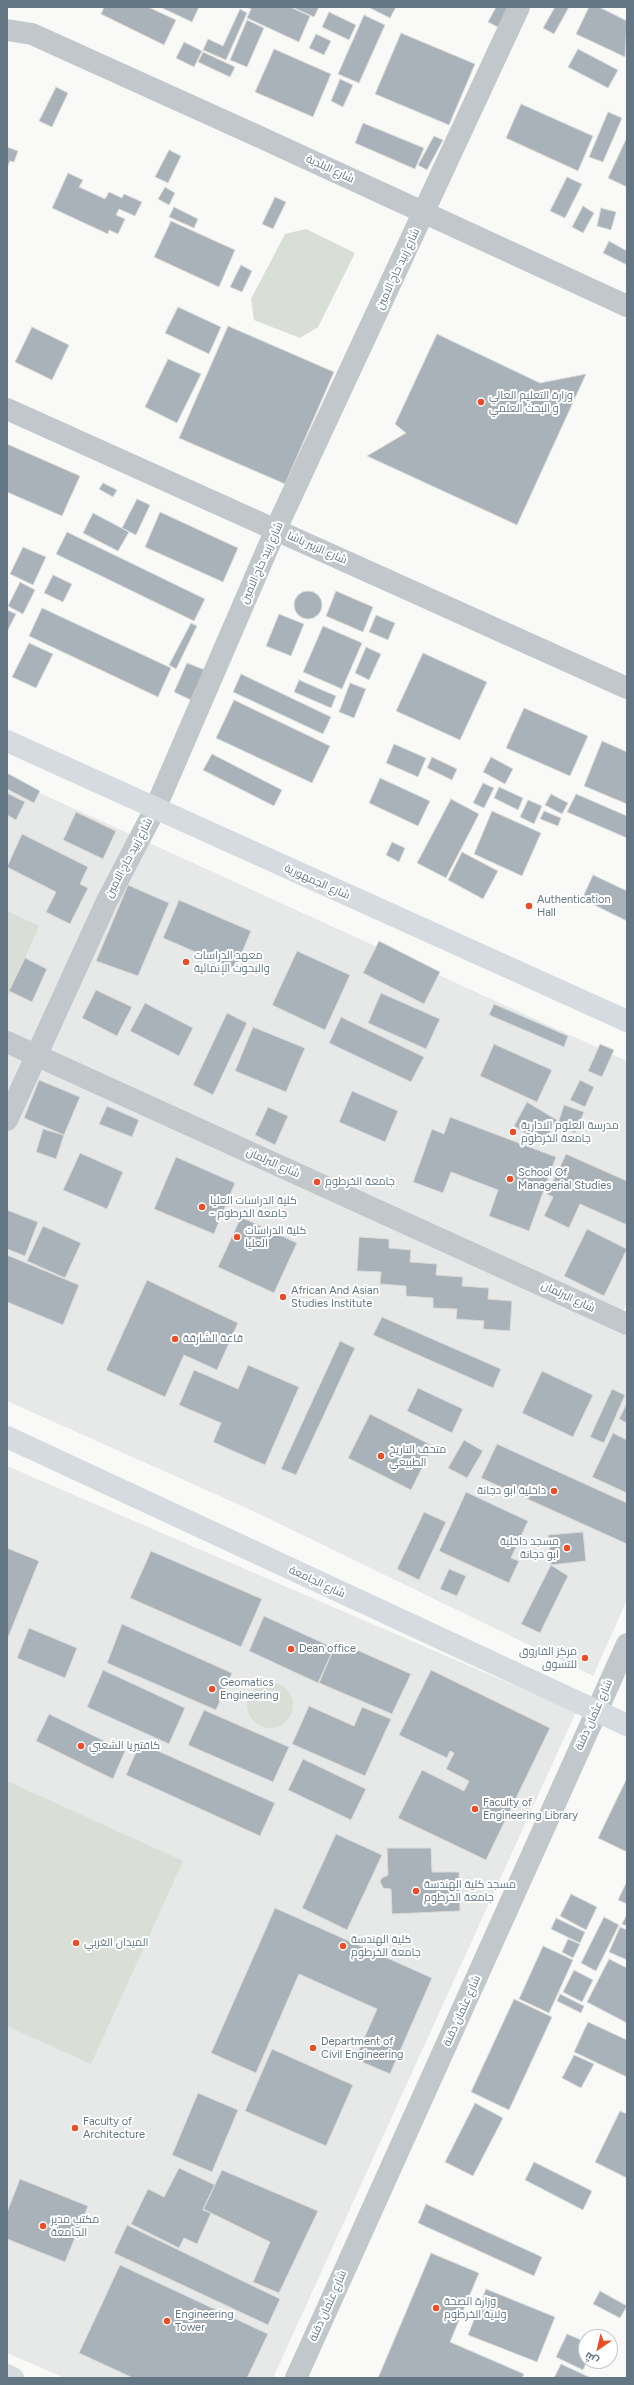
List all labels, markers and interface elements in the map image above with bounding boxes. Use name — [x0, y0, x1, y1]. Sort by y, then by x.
street label: شارع البلدية — [304, 152, 356, 186]
street label: شارع زبيد حاج الامين — [373, 226, 423, 312]
place label: وزارة التعليم العالي و البحث العلمي — [489, 389, 573, 415]
marker: وزارة التعليم العالي و البحث العلمي — [476, 397, 486, 407]
street label: شارع زبيد حاج الامين — [238, 520, 286, 606]
street label: شارع الزبير باشا — [285, 529, 349, 567]
street label: شارع زبيد حاج الامين — [102, 816, 156, 900]
street label: شارع الجمهورية — [282, 862, 352, 902]
place label: Authentication Hall — [537, 893, 611, 919]
marker: Authentication Hall — [524, 901, 534, 911]
place label: معهد الدراسات والبحوث الإنمائية — [194, 949, 270, 975]
marker: معهد الدراسات والبحوث الإنمائية — [181, 957, 191, 967]
place label: مدرسة العلوم الادارية جامعة الخرطوم — [521, 1119, 619, 1145]
marker: مدرسة العلوم الادارية جامعة الخرطوم — [508, 1127, 518, 1137]
street label: شارع البرلمان — [244, 1145, 302, 1181]
place label: School Of Managerial Studies — [518, 1166, 611, 1192]
marker: School Of Managerial Studies — [505, 1174, 515, 1184]
place label: جامعة الخرطوم — [325, 1175, 395, 1189]
marker: جامعة الخرطوم — [312, 1177, 322, 1187]
place label: كلية الدراسات العليا - جامعة الخرطوم — [210, 1194, 297, 1220]
marker: كلية الدراسات العليا - جامعة الخرطوم — [197, 1202, 207, 1212]
place label: كلية الدراسات العليا — [245, 1224, 306, 1250]
marker: كلية الدراسات العليا — [232, 1232, 242, 1242]
street label: شارع البرلمان — [539, 1279, 597, 1315]
place label: African And Asian Studies Institute — [291, 1284, 379, 1310]
marker: African And Asian Studies Institute — [278, 1292, 288, 1302]
place label: قاعة الشارقة — [183, 1332, 243, 1346]
marker: قاعة الشارقة — [170, 1334, 180, 1344]
place label: متحف التاريخ الطبيعي — [389, 1443, 446, 1469]
marker: متحف التاريخ الطبيعي — [376, 1451, 386, 1461]
place label: داخلية ابو دجانة — [477, 1484, 546, 1498]
marker: داخلية ابو دجانة — [549, 1486, 559, 1496]
place label: مسجد داخلية ابو دجانة — [500, 1535, 559, 1561]
marker: مسجد داخلية ابو دجانة — [562, 1543, 572, 1553]
street label: شارع الجامعة — [287, 1563, 347, 1601]
place label: Dean office — [299, 1642, 356, 1656]
marker: Dean office — [286, 1644, 296, 1654]
place label: مركز الفاروق للتسوق — [519, 1645, 577, 1671]
marker: مركز الفاروق للتسوق — [580, 1653, 590, 1663]
place label: Geomatics Engineering — [220, 1676, 279, 1702]
street label: شارع عثمان دقنة — [573, 1678, 615, 1752]
marker: Geomatics Engineering — [207, 1684, 217, 1694]
place label: كافتيريا الشعبي — [89, 1739, 160, 1753]
marker: كافتيريا الشعبي — [76, 1741, 86, 1751]
place label: Faculty of Engineering Library — [483, 1796, 578, 1822]
marker: Faculty of Engineering Library — [470, 1804, 480, 1814]
place label: مسجد كلية الهندسة جامعة الخرطوم — [424, 1878, 516, 1904]
marker: مسجد كلية الهندسة جامعة الخرطوم — [411, 1886, 421, 1896]
place label: كلية الهندسة جامعة الخرطوم — [351, 1933, 421, 1959]
place label: الميدان الغربي — [84, 1936, 148, 1950]
marker: الميدان الغربي — [71, 1938, 81, 1948]
marker: كلية الهندسة جامعة الخرطوم — [338, 1941, 348, 1951]
street label: شارع عثمان دقنة — [441, 1974, 483, 2048]
place label: Department of Civil Engineering — [321, 2035, 404, 2061]
marker: Department of Civil Engineering — [308, 2043, 318, 2053]
place label: Faculty of Architecture — [83, 2115, 145, 2141]
marker: Faculty of Architecture — [70, 2123, 80, 2133]
place label: مكتب مدير الجامعة — [51, 2213, 99, 2239]
marker: مكتب مدير الجامعة — [38, 2221, 48, 2231]
street label: شارع عثمان دقنة — [307, 2269, 349, 2343]
place label: وزارة الصحة ولاية الخرطوم — [444, 2295, 506, 2321]
marker: وزارة الصحة ولاية الخرطوم — [431, 2303, 441, 2313]
place label: Engineering Tower — [175, 2308, 234, 2334]
marker: Engineering Tower — [162, 2316, 172, 2326]
north arrow — [578, 2329, 618, 2369]
text: ش — [582, 2349, 601, 2368]

